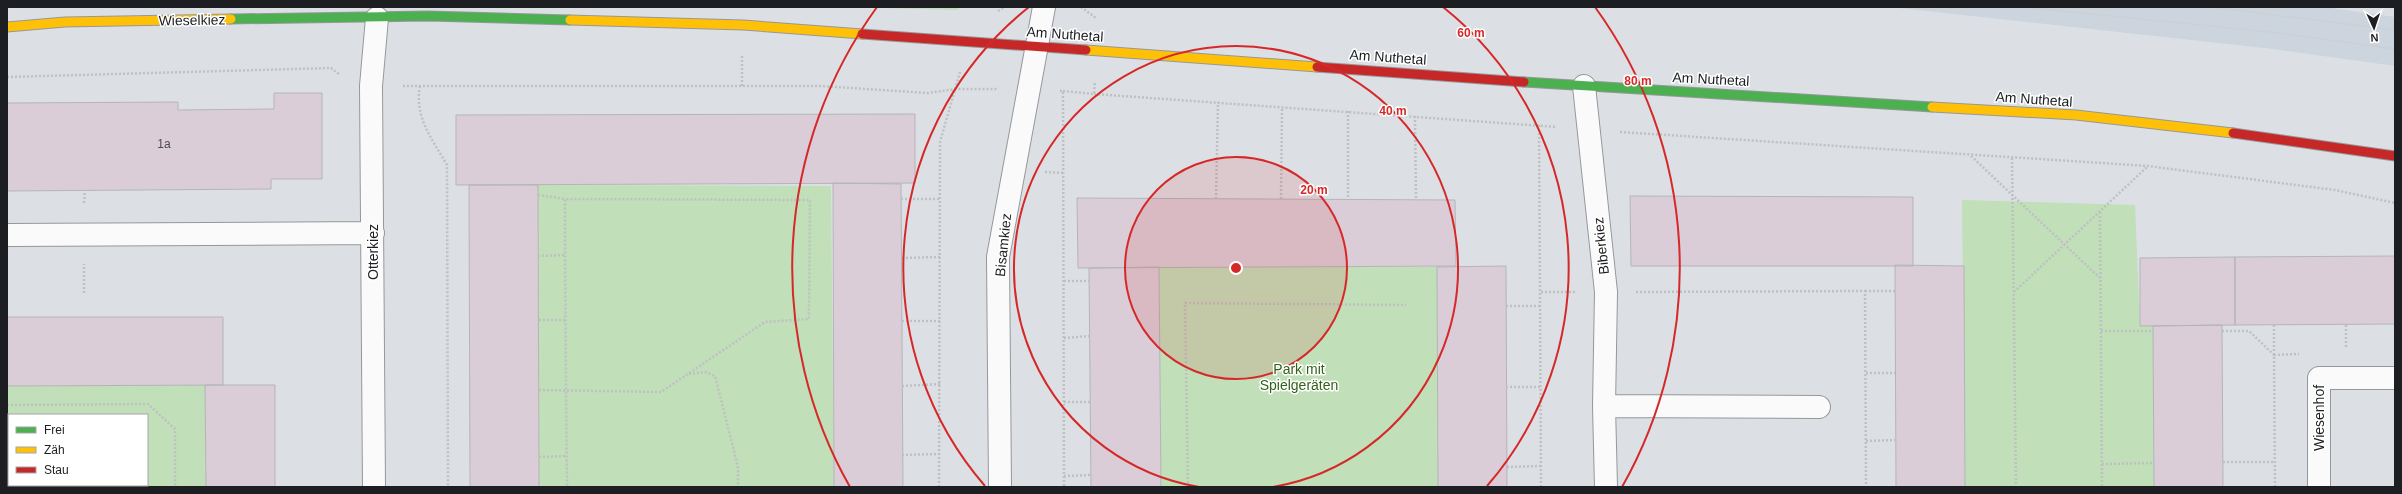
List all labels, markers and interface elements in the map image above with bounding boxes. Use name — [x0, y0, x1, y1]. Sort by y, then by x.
north arrow — [2354, 8, 2394, 48]
street label: Wieselkiez — [158, 11, 226, 29]
street label: Am Nuthetal — [1026, 23, 1104, 45]
text: 60 m — [1457, 26, 1485, 40]
text: N — [2370, 32, 2379, 44]
street label: Am Nuthetal — [1349, 46, 1427, 68]
street label: Am Nuthetal — [1672, 69, 1750, 89]
text: 80 m — [1624, 74, 1652, 88]
street label: Am Nuthetal — [1995, 88, 2073, 110]
text: 40 m — [1379, 104, 1407, 118]
house number: 1a — [157, 137, 171, 151]
text: 20 m — [1300, 183, 1328, 197]
street label: Bisamkiez — [992, 212, 1014, 278]
street label: Biberkiez — [1590, 217, 1612, 275]
street label: Otterkiez — [365, 224, 381, 280]
centre of rings — [1229, 261, 1243, 275]
park label: Park mit Spielgeräten — [1260, 361, 1338, 393]
street label: Wiesenhof — [2311, 385, 2327, 451]
legend — [8, 414, 148, 486]
text: Frei — [44, 423, 65, 437]
text: Zäh — [44, 443, 65, 457]
text: Stau — [44, 463, 69, 477]

